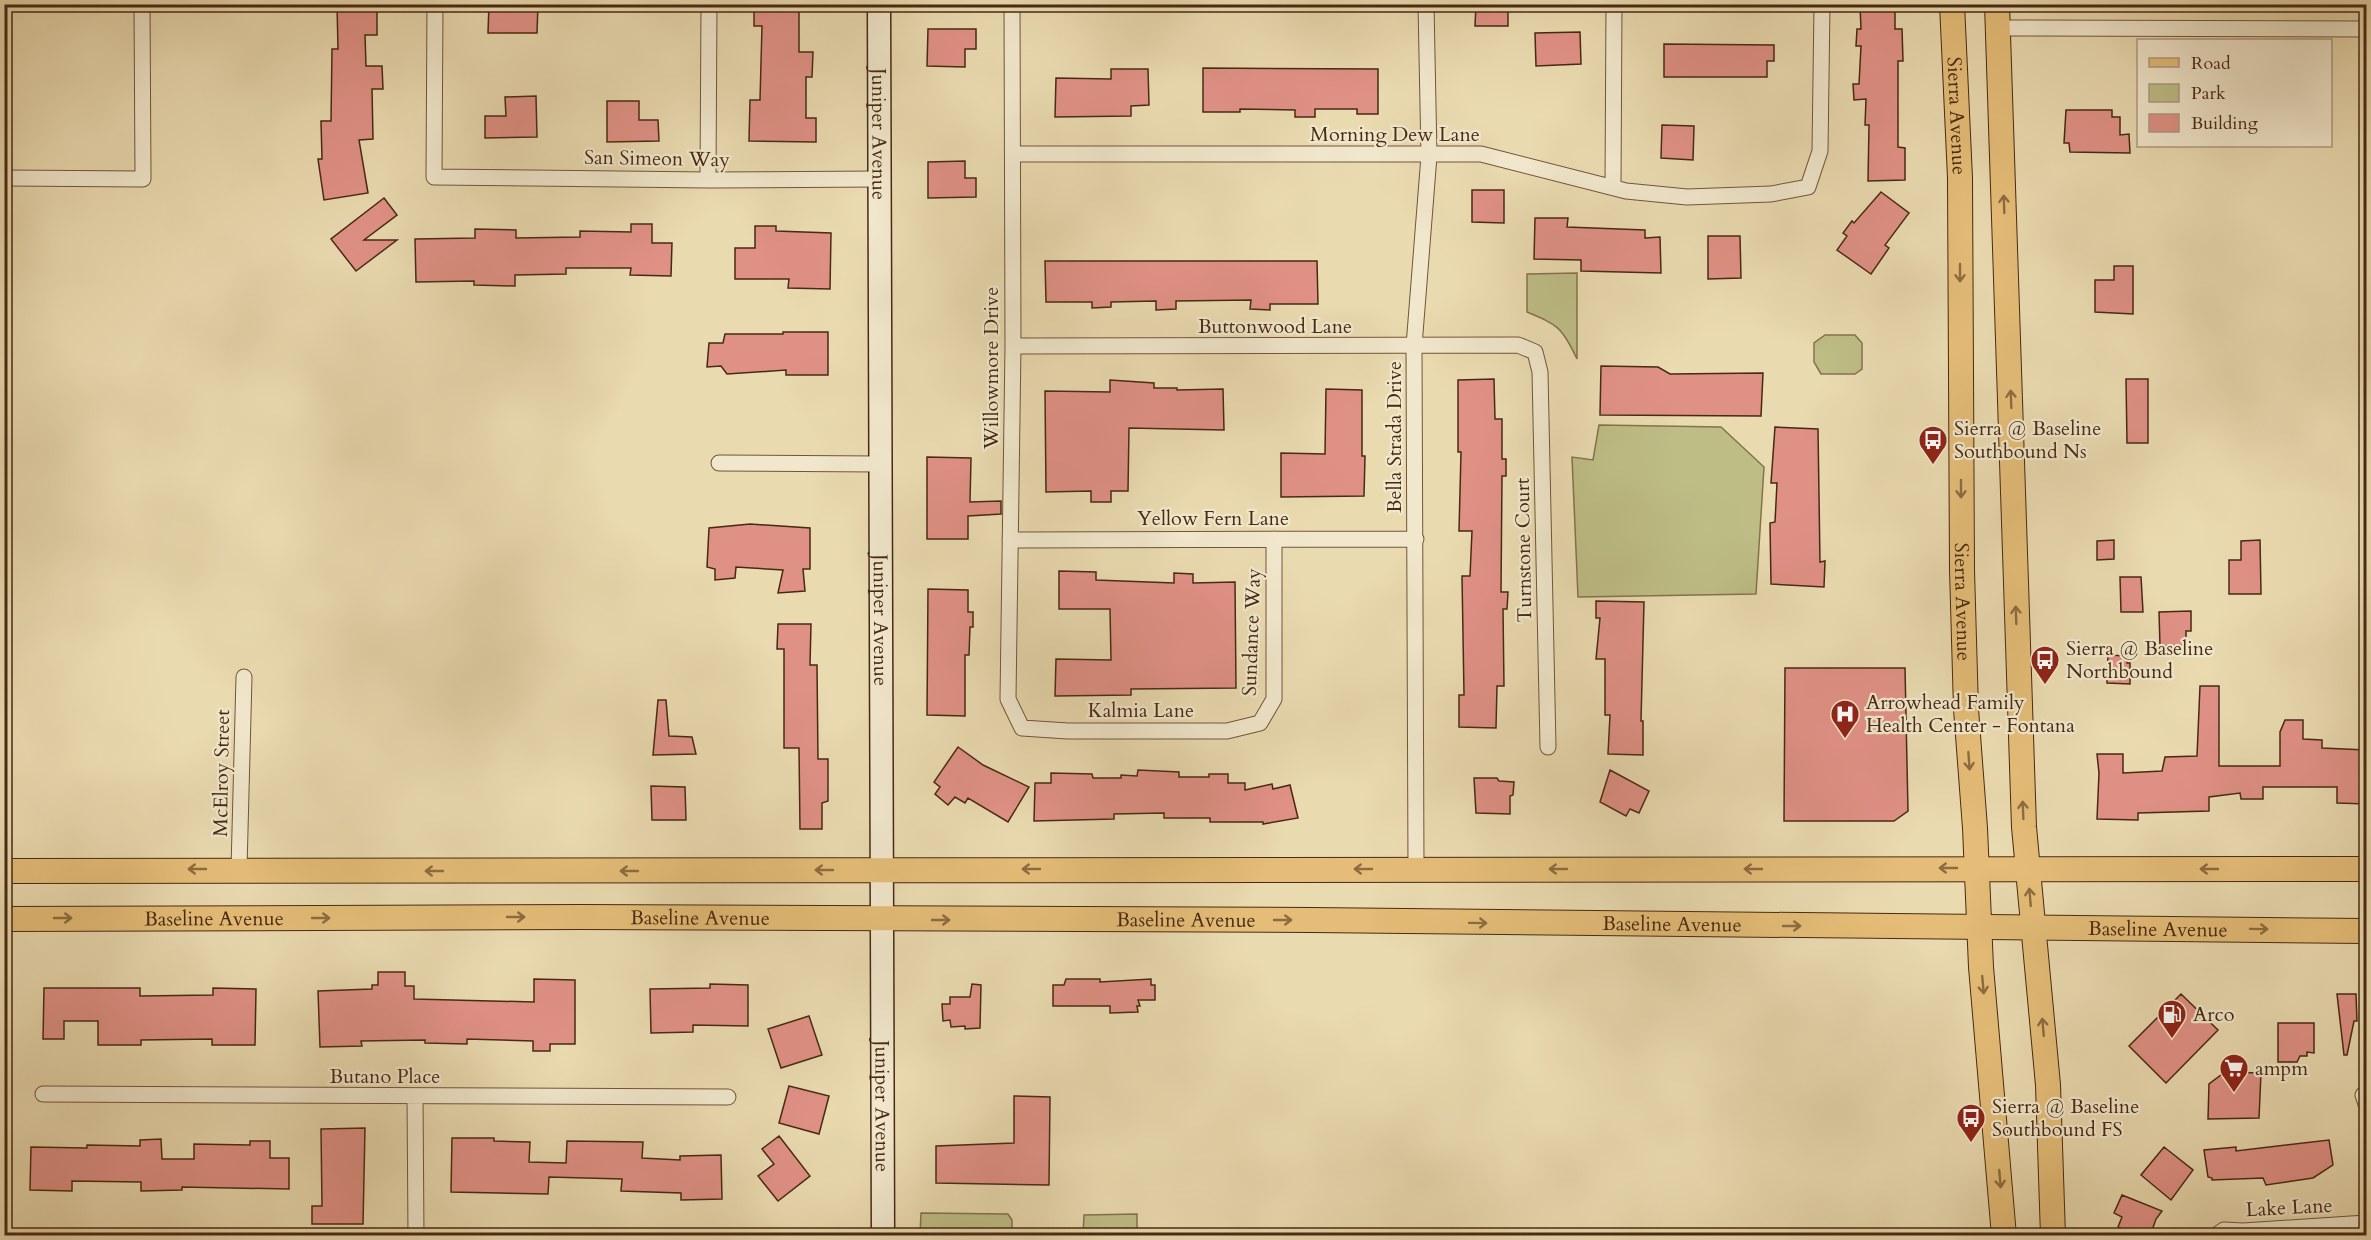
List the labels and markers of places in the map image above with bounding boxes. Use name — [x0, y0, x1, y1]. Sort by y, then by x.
place label: Sierra @ Baseline Southbound Ns — [1954, 415, 2101, 465]
bus stop icon: Sierra @ Baseline Southbound Ns — [1917, 424, 1949, 466]
place label: Sierra @ Baseline Northbound — [2066, 635, 2213, 685]
bus stop icon: Sierra @ Baseline Northbound — [2029, 644, 2061, 686]
place label: Arrowhead Family Health Center - Fontana — [1866, 689, 2075, 739]
hospital icon: Arrowhead Family Health Center - Fontana — [1829, 698, 1861, 740]
fuel station icon: Arco — [2156, 998, 2188, 1040]
place label: Arco — [2193, 1001, 2235, 1028]
supermarket icon: ampm — [2218, 1052, 2250, 1094]
place label: ampm — [2255, 1055, 2308, 1082]
place label: Sierra @ Baseline Southbound FS — [1992, 1093, 2139, 1143]
bus stop icon: Sierra @ Baseline Southbound FS — [1955, 1102, 1987, 1144]

